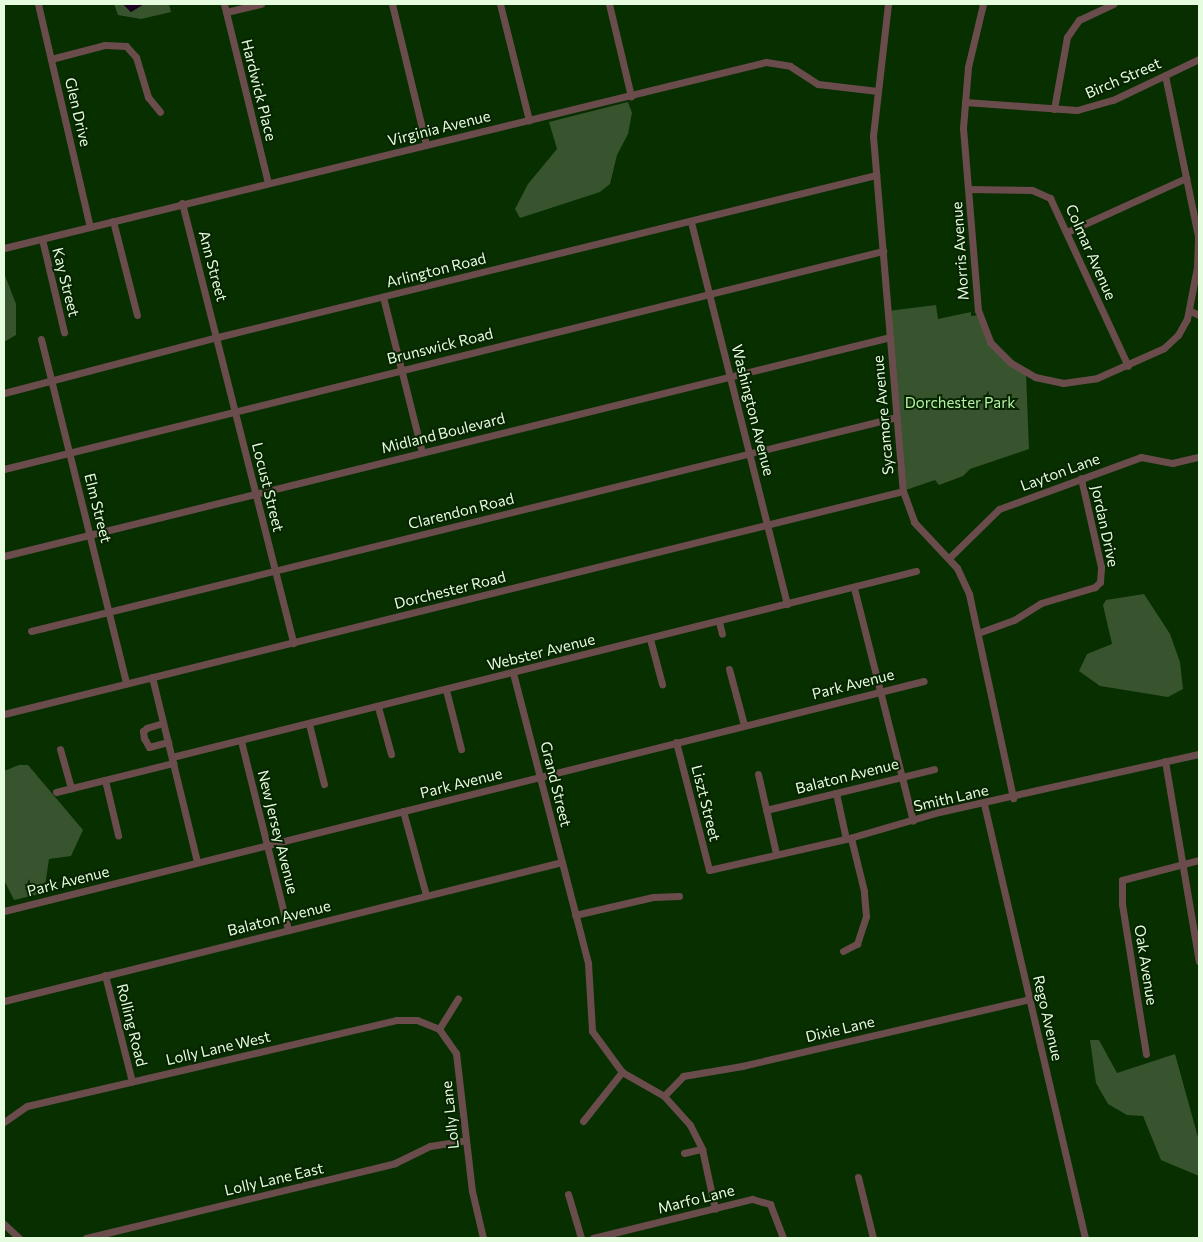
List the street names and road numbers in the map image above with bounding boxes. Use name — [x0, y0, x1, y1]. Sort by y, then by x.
street label: Hardwick Place — [238, 37, 280, 143]
street label: Birch Street — [1082, 54, 1164, 102]
street label: Glen Drive — [61, 76, 95, 148]
street label: Virginia Avenue — [386, 107, 492, 149]
street label: Morris Avenue — [948, 201, 972, 301]
street label: Colmar Avenue — [1062, 201, 1120, 303]
street label: Ann Street — [195, 229, 231, 303]
street label: Kay Street — [49, 245, 83, 319]
street label: Arlington Road — [384, 249, 488, 291]
street label: Brunswick Road — [385, 324, 495, 368]
street label: Washington Avenue — [728, 342, 778, 478]
street label: Sycamore Avenue — [869, 355, 897, 475]
street label: Midland Boulevard — [379, 409, 507, 457]
street label: Locust Street — [248, 440, 288, 534]
street label: Layton Lane — [1018, 449, 1102, 495]
street label: Elm Street — [81, 471, 115, 545]
street label: Jordan Drive — [1088, 483, 1122, 569]
street label: Clarendon Road — [406, 489, 516, 533]
street label: Dorchester Road — [392, 567, 508, 613]
street label: Webster Avenue — [485, 630, 597, 674]
street label: Park Avenue — [810, 665, 896, 703]
street label: Grand Street — [537, 740, 575, 828]
street label: Balaton Avenue — [794, 754, 900, 798]
street label: Liszt Street — [688, 763, 724, 843]
street label: Park Avenue — [418, 764, 504, 802]
street label: New Jersey Avenue — [254, 768, 302, 896]
street label: Smith Lane — [912, 781, 990, 815]
street label: Park Avenue — [25, 862, 111, 900]
street label: Balaton Avenue — [226, 896, 332, 940]
street label: Oak Avenue — [1131, 924, 1161, 1006]
street label: Rego Avenue — [1029, 973, 1067, 1063]
street label: Rolling Road — [113, 982, 151, 1068]
street label: Dixie Lane — [804, 1012, 876, 1046]
street label: Lolly Lane West — [164, 1027, 272, 1069]
street label: Lolly Lane — [437, 1080, 463, 1150]
street label: Lolly Lane East — [223, 1159, 325, 1199]
street label: Marfo Lane — [656, 1181, 736, 1217]

